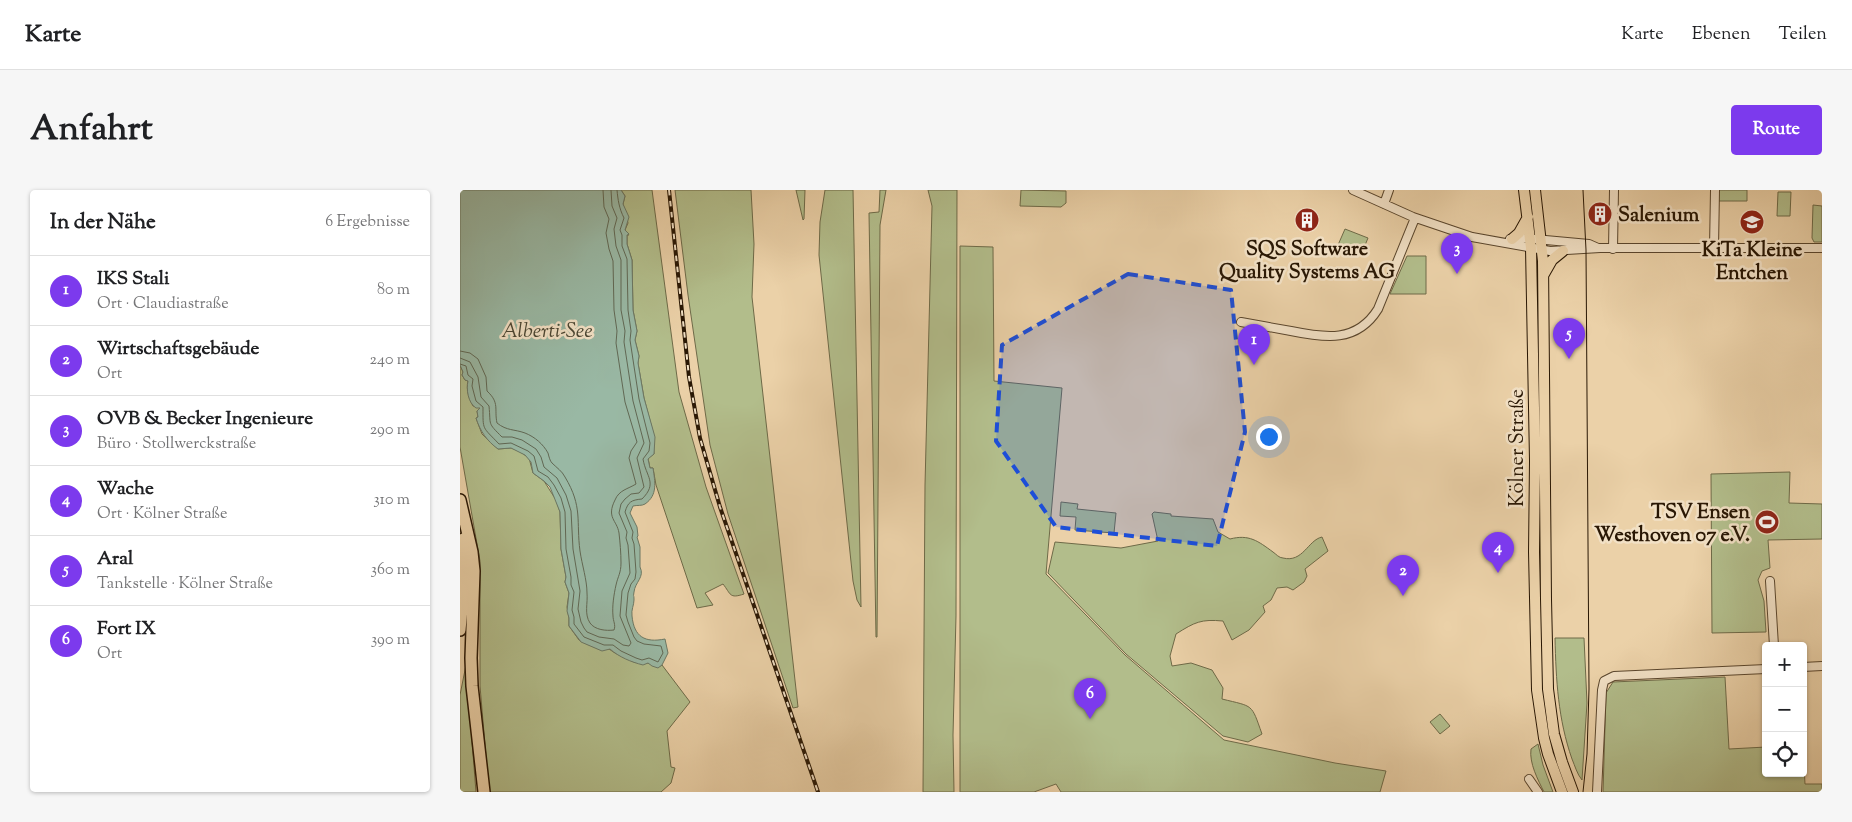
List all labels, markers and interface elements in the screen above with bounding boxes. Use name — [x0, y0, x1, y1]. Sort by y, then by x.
text: Karte — [25, 18, 82, 52]
text: Karte — [1621, 22, 1664, 48]
text: Ebenen — [1692, 22, 1751, 48]
text: Teilen — [1779, 22, 1827, 48]
text: Anfahrt — [30, 105, 153, 156]
button: Route — [1731, 105, 1822, 155]
building icon: Salenium — [1587, 201, 1613, 227]
place label: Salenium — [1618, 202, 1700, 231]
building icon: SQS Software Quality Systems AG — [1294, 207, 1320, 233]
text: In der Nähe — [50, 208, 156, 238]
school or university icon: KiTa Kleine Entchen — [1739, 209, 1765, 235]
text: 6 Ergebnisse — [325, 211, 410, 234]
pin: 3 — [1441, 233, 1473, 274]
place label: SQS Software Quality Systems AG — [1219, 236, 1396, 288]
place label: KiTa Kleine Entchen — [1702, 237, 1802, 289]
text: IKS Stali — [97, 266, 169, 293]
text: 1 — [63, 279, 69, 302]
text: 80 m — [377, 279, 410, 302]
text: Ort · Claudiastraße — [97, 293, 229, 316]
water label: Alberti-See — [501, 317, 593, 347]
pin: 5 — [1553, 318, 1585, 359]
pin: 1 — [1238, 324, 1270, 365]
text: Wirtschaftsgebäude — [97, 336, 259, 363]
text: 2 — [62, 349, 70, 372]
text: 240 m — [369, 349, 410, 372]
text: Ort — [97, 363, 122, 386]
street label: Kölner Straße — [1504, 389, 1533, 507]
text: OVB & Becker Ingenieure — [97, 406, 313, 433]
text: 3 — [63, 419, 69, 442]
text: 290 m — [370, 419, 410, 442]
your location — [1256, 424, 1282, 450]
text: Büro · Stollwerckstraße — [97, 433, 256, 456]
text: Wache — [97, 476, 154, 503]
text: 4 — [62, 489, 70, 512]
text: 310 m — [373, 489, 410, 512]
place label: TSV Ensen Westhoven 07 e.V. — [1594, 499, 1750, 551]
text: Ort · Kölner Straße — [97, 503, 227, 526]
sports icon: TSV Ensen Westhoven 07 e.V. — [1754, 509, 1780, 535]
pin: 4 — [1482, 532, 1514, 573]
text: Aral — [97, 546, 133, 573]
pin: 2 — [1387, 555, 1419, 596]
text: 5 — [63, 559, 69, 582]
text: 360 m — [371, 559, 410, 582]
text: Tankstelle · Kölner Straße — [97, 573, 273, 596]
text: Fort IX — [97, 616, 156, 643]
text: 6 — [62, 629, 70, 652]
text: 390 m — [371, 629, 410, 652]
map controls — [1762, 642, 1807, 777]
button: + — [1762, 642, 1807, 687]
text: Ort — [97, 643, 122, 666]
pin: 6 — [1074, 678, 1106, 719]
button: − — [1762, 687, 1807, 732]
button: locate — [1762, 732, 1807, 777]

